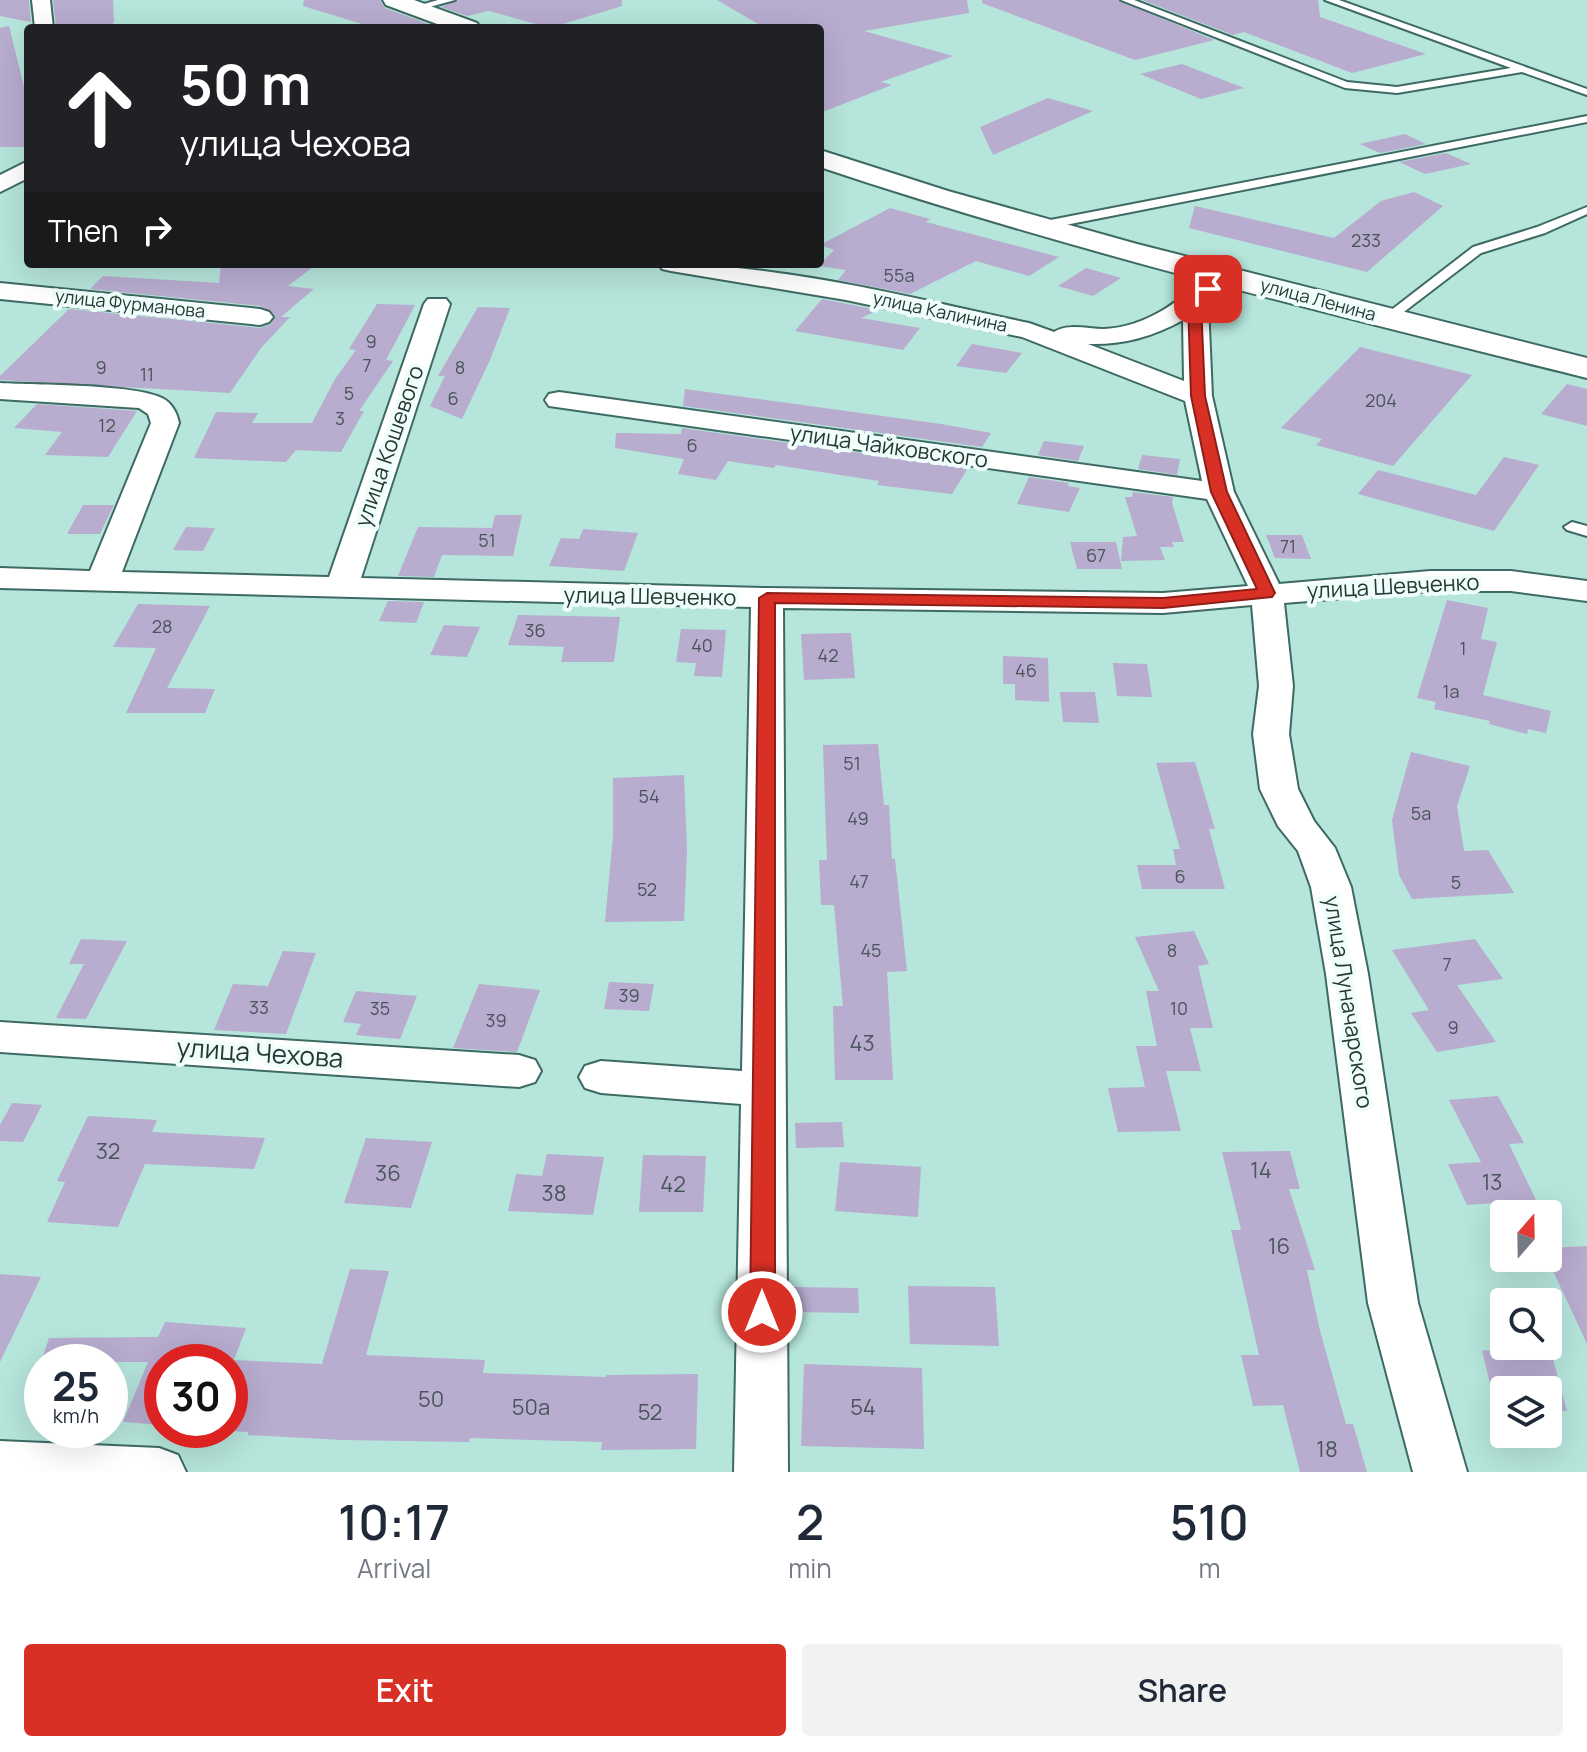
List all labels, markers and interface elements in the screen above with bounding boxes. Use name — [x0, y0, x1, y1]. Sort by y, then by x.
text: 50 m — [180, 45, 311, 122]
icon: ahead — [48, 56, 152, 160]
text: улица Чехова — [180, 118, 411, 167]
icon: right — [135, 208, 179, 252]
text: Then — [48, 210, 119, 251]
house number: 233 — [1351, 228, 1381, 252]
pin — [1174, 255, 1242, 323]
house number: 55а — [884, 263, 914, 287]
icon: arrive — [1186, 267, 1230, 311]
street label: улица Ленина — [1258, 272, 1379, 326]
street label: улица Фурманова — [54, 283, 206, 323]
street label: улица Калинина — [871, 285, 1010, 337]
house number: 9 — [365, 329, 377, 353]
house number: 7 — [362, 353, 372, 377]
house number: 9 — [95, 355, 107, 379]
house number: 8 — [455, 355, 465, 379]
street label: улица Кошевого — [347, 361, 431, 531]
house number: 11 — [140, 362, 154, 386]
house number: 5 — [344, 381, 354, 405]
house number: 6 — [447, 386, 459, 410]
house number: 204 — [1365, 388, 1397, 412]
house number: 3 — [335, 406, 345, 430]
house number: 12 — [98, 413, 116, 437]
street label: улица Чайковского — [788, 417, 990, 475]
house number: 6 — [686, 433, 698, 457]
house number: 51 — [478, 528, 496, 552]
house number: 71 — [1280, 534, 1296, 558]
house number: 67 — [1086, 543, 1106, 567]
street label: улица Шевченко — [1306, 567, 1480, 605]
street label: улица Шевченко — [563, 579, 737, 613]
house number: 28 — [152, 614, 172, 638]
house number: 36 — [524, 618, 546, 642]
house number: 40 — [691, 633, 713, 657]
house number: 1 — [1459, 636, 1467, 660]
house number: 42 — [818, 643, 838, 667]
house number: 46 — [1015, 658, 1037, 682]
house number: 1а — [1442, 679, 1460, 703]
house number: 51 — [843, 751, 861, 775]
house number: 54 — [638, 784, 660, 808]
house number: 5а — [1411, 801, 1431, 825]
house number: 49 — [847, 806, 869, 830]
house number: 6 — [1174, 864, 1186, 888]
house number: 47 — [849, 869, 869, 893]
house number: 5 — [1451, 870, 1461, 894]
house number: 52 — [637, 877, 657, 901]
street label: улица Луначарского — [1317, 894, 1381, 1110]
house number: 45 — [860, 938, 882, 962]
house number: 8 — [1167, 938, 1177, 962]
house number: 7 — [1442, 952, 1452, 976]
house number: 39 — [618, 983, 640, 1007]
house number: 33 — [249, 995, 269, 1019]
house number: 35 — [370, 996, 390, 1020]
house number: 10 — [1170, 996, 1188, 1020]
house number: 39 — [485, 1008, 507, 1032]
house number: 9 — [1447, 1015, 1459, 1039]
street label: улица Чехова — [175, 1028, 345, 1076]
house number: 43 — [849, 1028, 875, 1058]
house number: 32 — [96, 1136, 120, 1166]
house number: 14 — [1250, 1155, 1272, 1185]
house number: 36 — [375, 1158, 401, 1188]
house number: 13 — [1482, 1167, 1502, 1197]
house number: 42 — [660, 1169, 686, 1199]
house number: 38 — [542, 1178, 566, 1208]
north arrow — [1490, 1200, 1562, 1272]
map controls — [1490, 1200, 1562, 1448]
house number: 16 — [1268, 1231, 1290, 1261]
position arrow — [720, 1270, 804, 1354]
button: search — [1490, 1288, 1562, 1360]
speed limit sign: 30 — [144, 1344, 248, 1448]
text: 25 — [52, 1358, 100, 1413]
button: layers — [1490, 1376, 1562, 1448]
house number: 50 — [418, 1384, 444, 1414]
house number: 50а — [512, 1392, 550, 1422]
house number: 54 — [850, 1392, 876, 1422]
house number: 52 — [638, 1397, 662, 1427]
text: km/h — [53, 1402, 99, 1429]
house number: 18 — [1316, 1434, 1338, 1464]
text: 10:17 — [338, 1489, 450, 1554]
text: 2 — [796, 1489, 824, 1554]
text: 510 — [1170, 1489, 1249, 1554]
text: Arrival — [357, 1550, 431, 1586]
text: min — [788, 1550, 832, 1586]
text: m — [1198, 1550, 1220, 1586]
button: Exit — [24, 1644, 786, 1736]
button: Share — [802, 1644, 1563, 1736]

